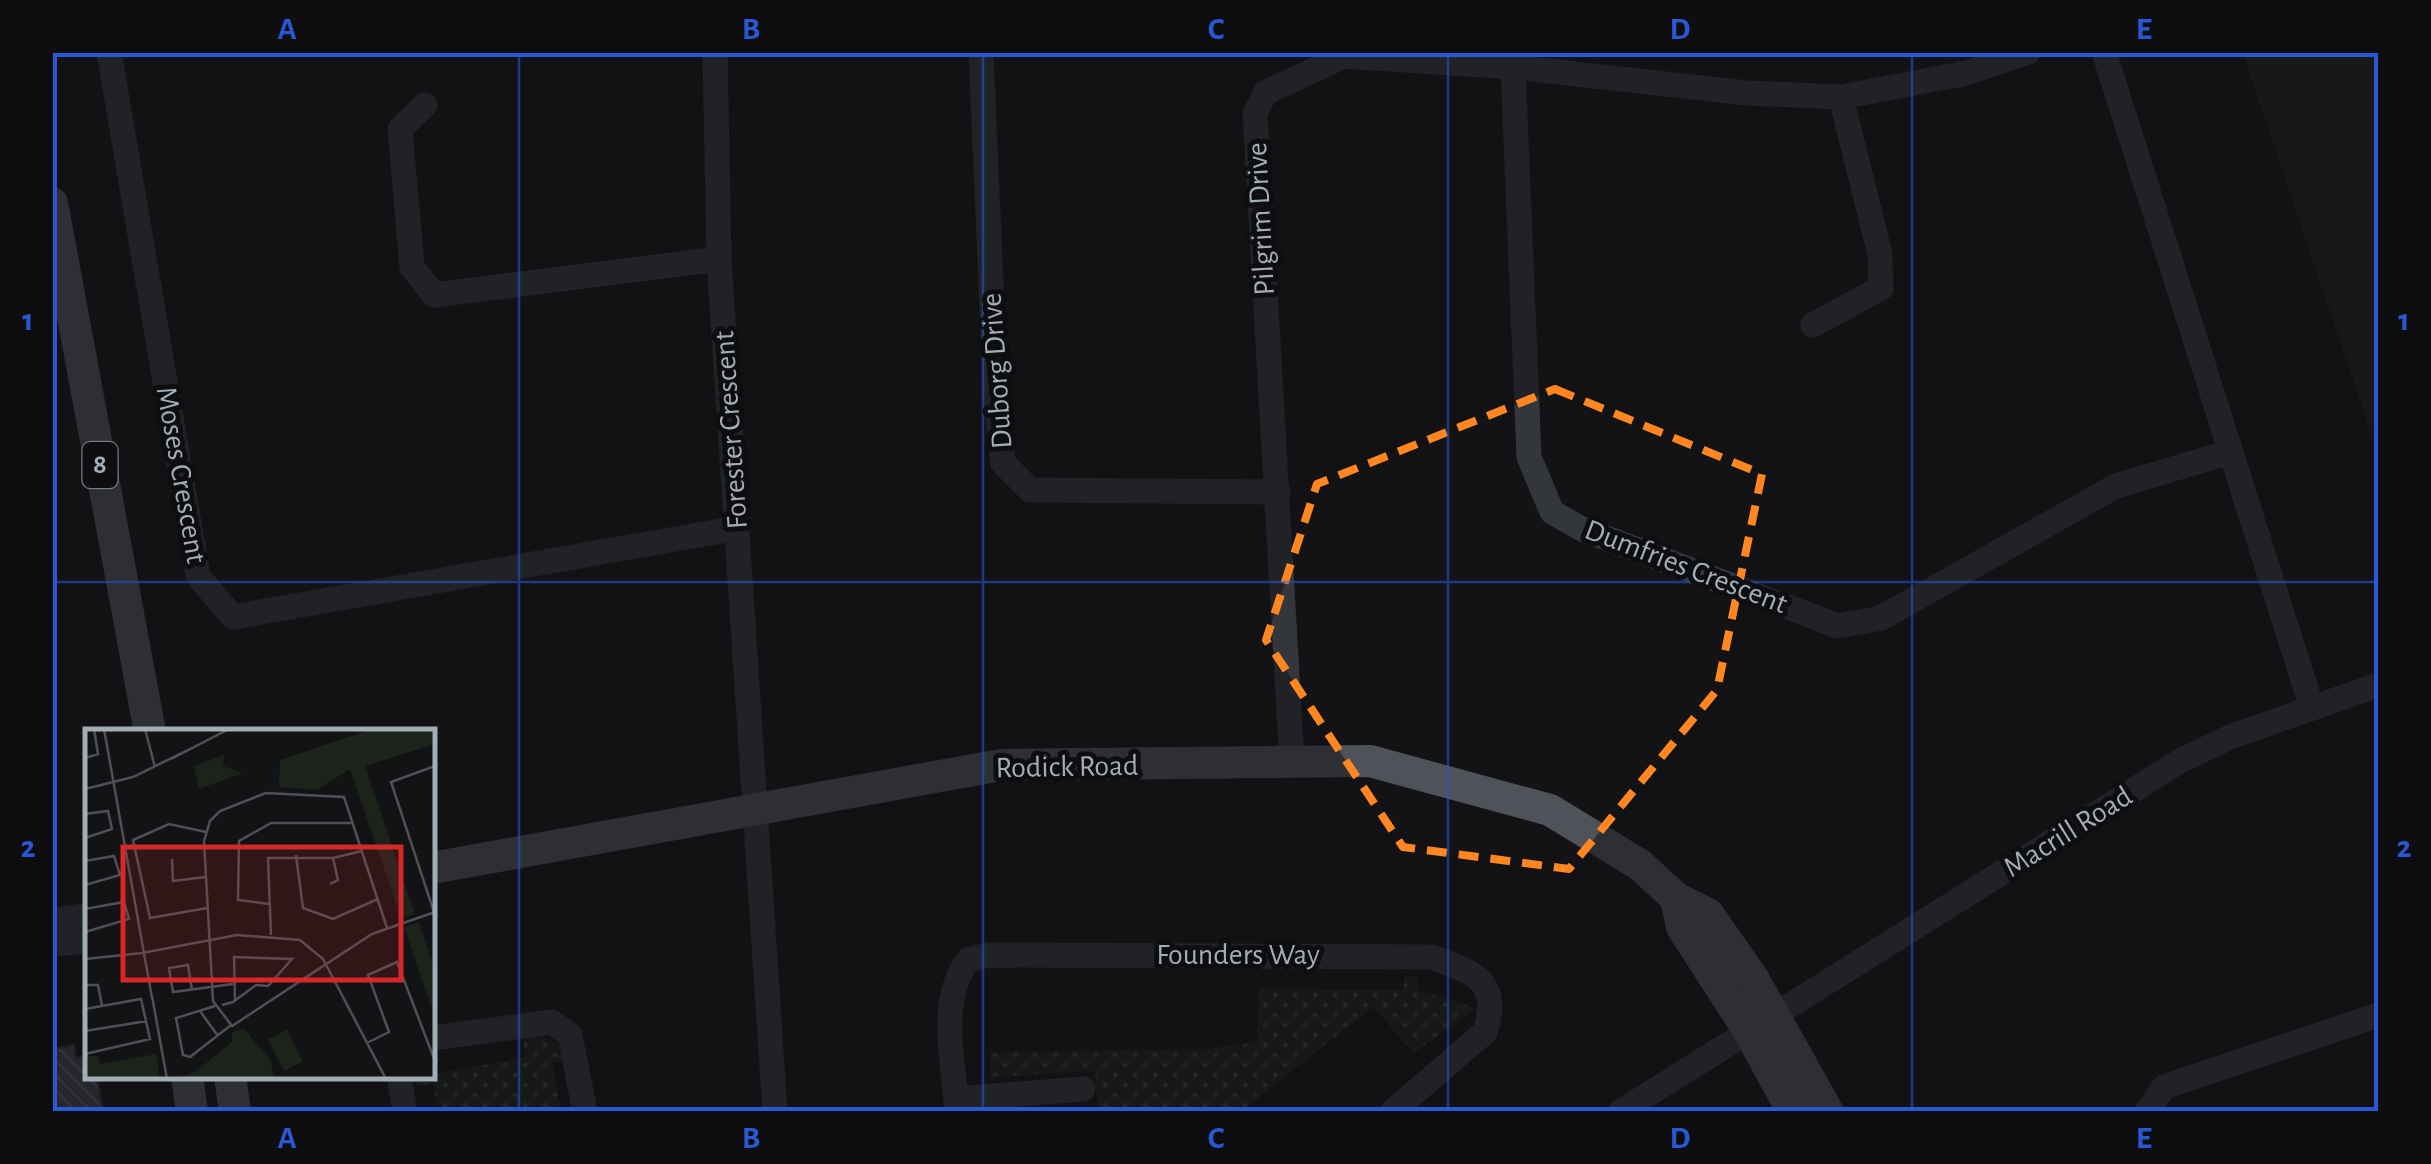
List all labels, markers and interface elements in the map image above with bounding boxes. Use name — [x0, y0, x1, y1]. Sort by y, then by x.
text: A — [277, 13, 297, 45]
text: B — [742, 13, 760, 45]
text: C — [1208, 13, 1225, 45]
text: D — [1670, 13, 1691, 45]
text: E — [2136, 13, 2152, 45]
street label: Pilgrim Drive — [1242, 142, 1280, 296]
street label: Duborg Drive — [977, 292, 1017, 450]
text: 1 — [22, 304, 34, 336]
text: 1 — [2398, 304, 2410, 336]
street label: Forester Crescent — [709, 329, 753, 530]
street label: Moses Crescent — [151, 384, 211, 566]
road number: 8 — [82, 442, 118, 488]
street label: Dumfries Crescent — [1581, 515, 1792, 620]
inset map — [85, 729, 435, 1079]
street label: Rodick Road — [995, 751, 1139, 783]
street label: Macrill Road — [1999, 781, 2137, 883]
text: 2 — [20, 831, 36, 863]
text: 2 — [2396, 831, 2412, 863]
street label: Founders Way — [1156, 940, 1320, 970]
text: A — [277, 1122, 297, 1154]
text: B — [742, 1122, 760, 1154]
text: C — [1208, 1122, 1225, 1154]
text: D — [1670, 1122, 1691, 1154]
text: E — [2136, 1122, 2152, 1154]

